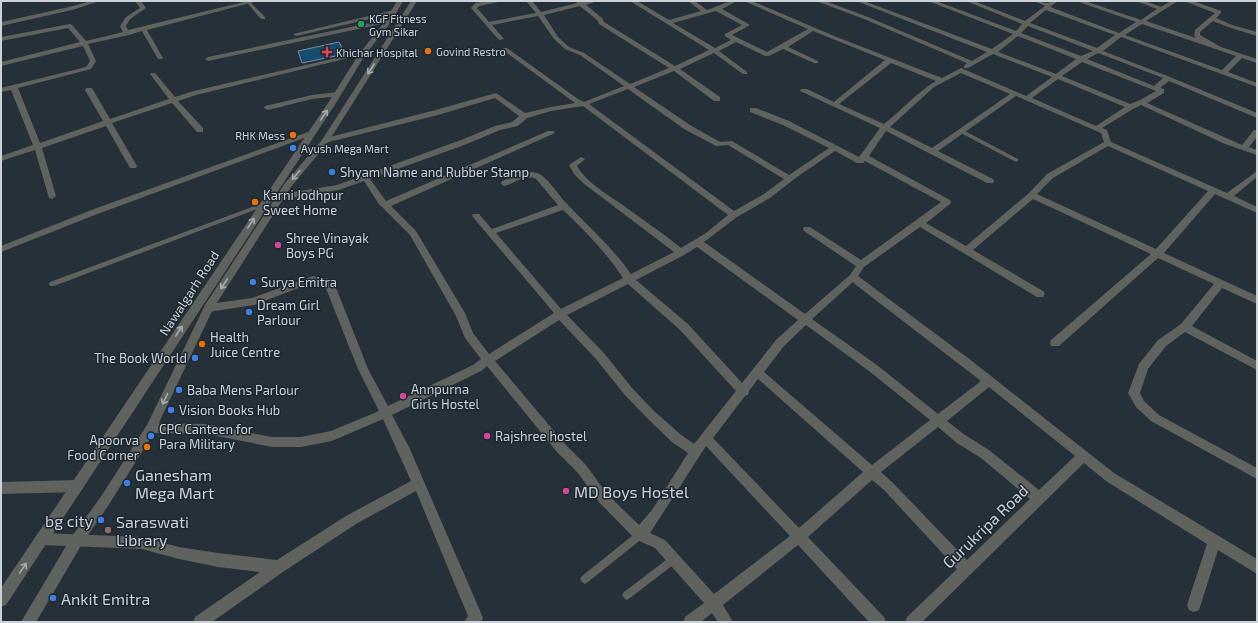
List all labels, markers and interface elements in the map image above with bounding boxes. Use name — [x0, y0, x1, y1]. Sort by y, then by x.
place label: KGF Fitness Gym Sikar — [369, 12, 427, 38]
marker: KGF Fitness Gym Sikar — [356, 19, 366, 29]
place label: Govind Restro — [436, 45, 506, 58]
marker: Khichar Hospital — [321, 46, 333, 58]
place label: Khichar Hospital — [336, 46, 419, 59]
marker: Govind Restro — [423, 46, 433, 56]
one-way arrow — [367, 63, 375, 74]
one-way arrow — [320, 109, 328, 121]
place label: RHK Mess — [235, 129, 285, 142]
marker: RHK Mess — [288, 130, 298, 140]
place label: Ayush Mega Mart — [301, 142, 389, 155]
marker: Ayush Mega Mart — [288, 143, 298, 153]
place label: Shyam Name and Rubber Stamp — [340, 164, 529, 180]
marker: Shyam Name and Rubber Stamp — [327, 167, 337, 177]
one-way arrow — [291, 170, 300, 181]
place label: Karni Jodhpur Sweet Home — [263, 187, 343, 218]
marker: Karni Jodhpur Sweet Home — [250, 197, 260, 207]
one-way arrow — [247, 218, 255, 229]
place label: Shree Vinayak Boys PG — [286, 230, 369, 261]
marker: Shree Vinayak Boys PG — [273, 240, 283, 250]
street label: Nawalgarh Road — [156, 248, 222, 338]
place label: Surya Emitra — [261, 274, 337, 290]
marker: Surya Emitra — [248, 277, 258, 287]
one-way arrow — [220, 278, 228, 290]
place label: Dream Girl Parlour — [257, 297, 320, 328]
marker: Dream Girl Parlour — [244, 307, 254, 317]
one-way arrow — [175, 326, 183, 337]
place label: Health Juice Centre — [210, 329, 280, 360]
marker: Health Juice Centre — [197, 339, 207, 349]
place label: The Book World — [94, 350, 187, 366]
marker: The Book World — [190, 353, 200, 363]
place label: Annpurna Girls Hostel — [411, 381, 480, 412]
place label: Baba Mens Parlour — [187, 382, 299, 398]
marker: Baba Mens Parlour — [174, 385, 184, 395]
marker: Annpurna Girls Hostel — [398, 391, 408, 401]
one-way arrow — [161, 393, 168, 405]
place label: Vision Books Hub — [179, 402, 280, 418]
marker: Vision Books Hub — [166, 405, 176, 415]
place label: CPC Canteen for Para Military — [159, 421, 253, 452]
place label: Rajshree hostel — [495, 428, 587, 444]
marker: CPC Canteen for Para Military — [146, 431, 156, 441]
marker: Rajshree hostel — [482, 431, 492, 441]
place label: Apoorva Food Corner — [67, 432, 139, 463]
marker: Apoorva Food Corner — [142, 442, 152, 452]
place label: Ganesham Mega Mart — [135, 465, 214, 502]
marker: Ganesham Mega Mart — [122, 478, 132, 488]
street label: Gurukripa Road — [938, 480, 1032, 572]
place label: MD Boys Hostel — [574, 482, 689, 501]
marker: MD Boys Hostel — [561, 486, 571, 496]
place label: bg city — [45, 511, 94, 530]
place label: Saraswati Library — [116, 512, 189, 549]
marker: bg city — [96, 515, 106, 525]
marker: Saraswati Library — [103, 525, 113, 535]
one-way arrow — [19, 563, 27, 574]
place label: Ankit Emitra — [61, 589, 150, 608]
marker: Ankit Emitra — [48, 593, 58, 603]

